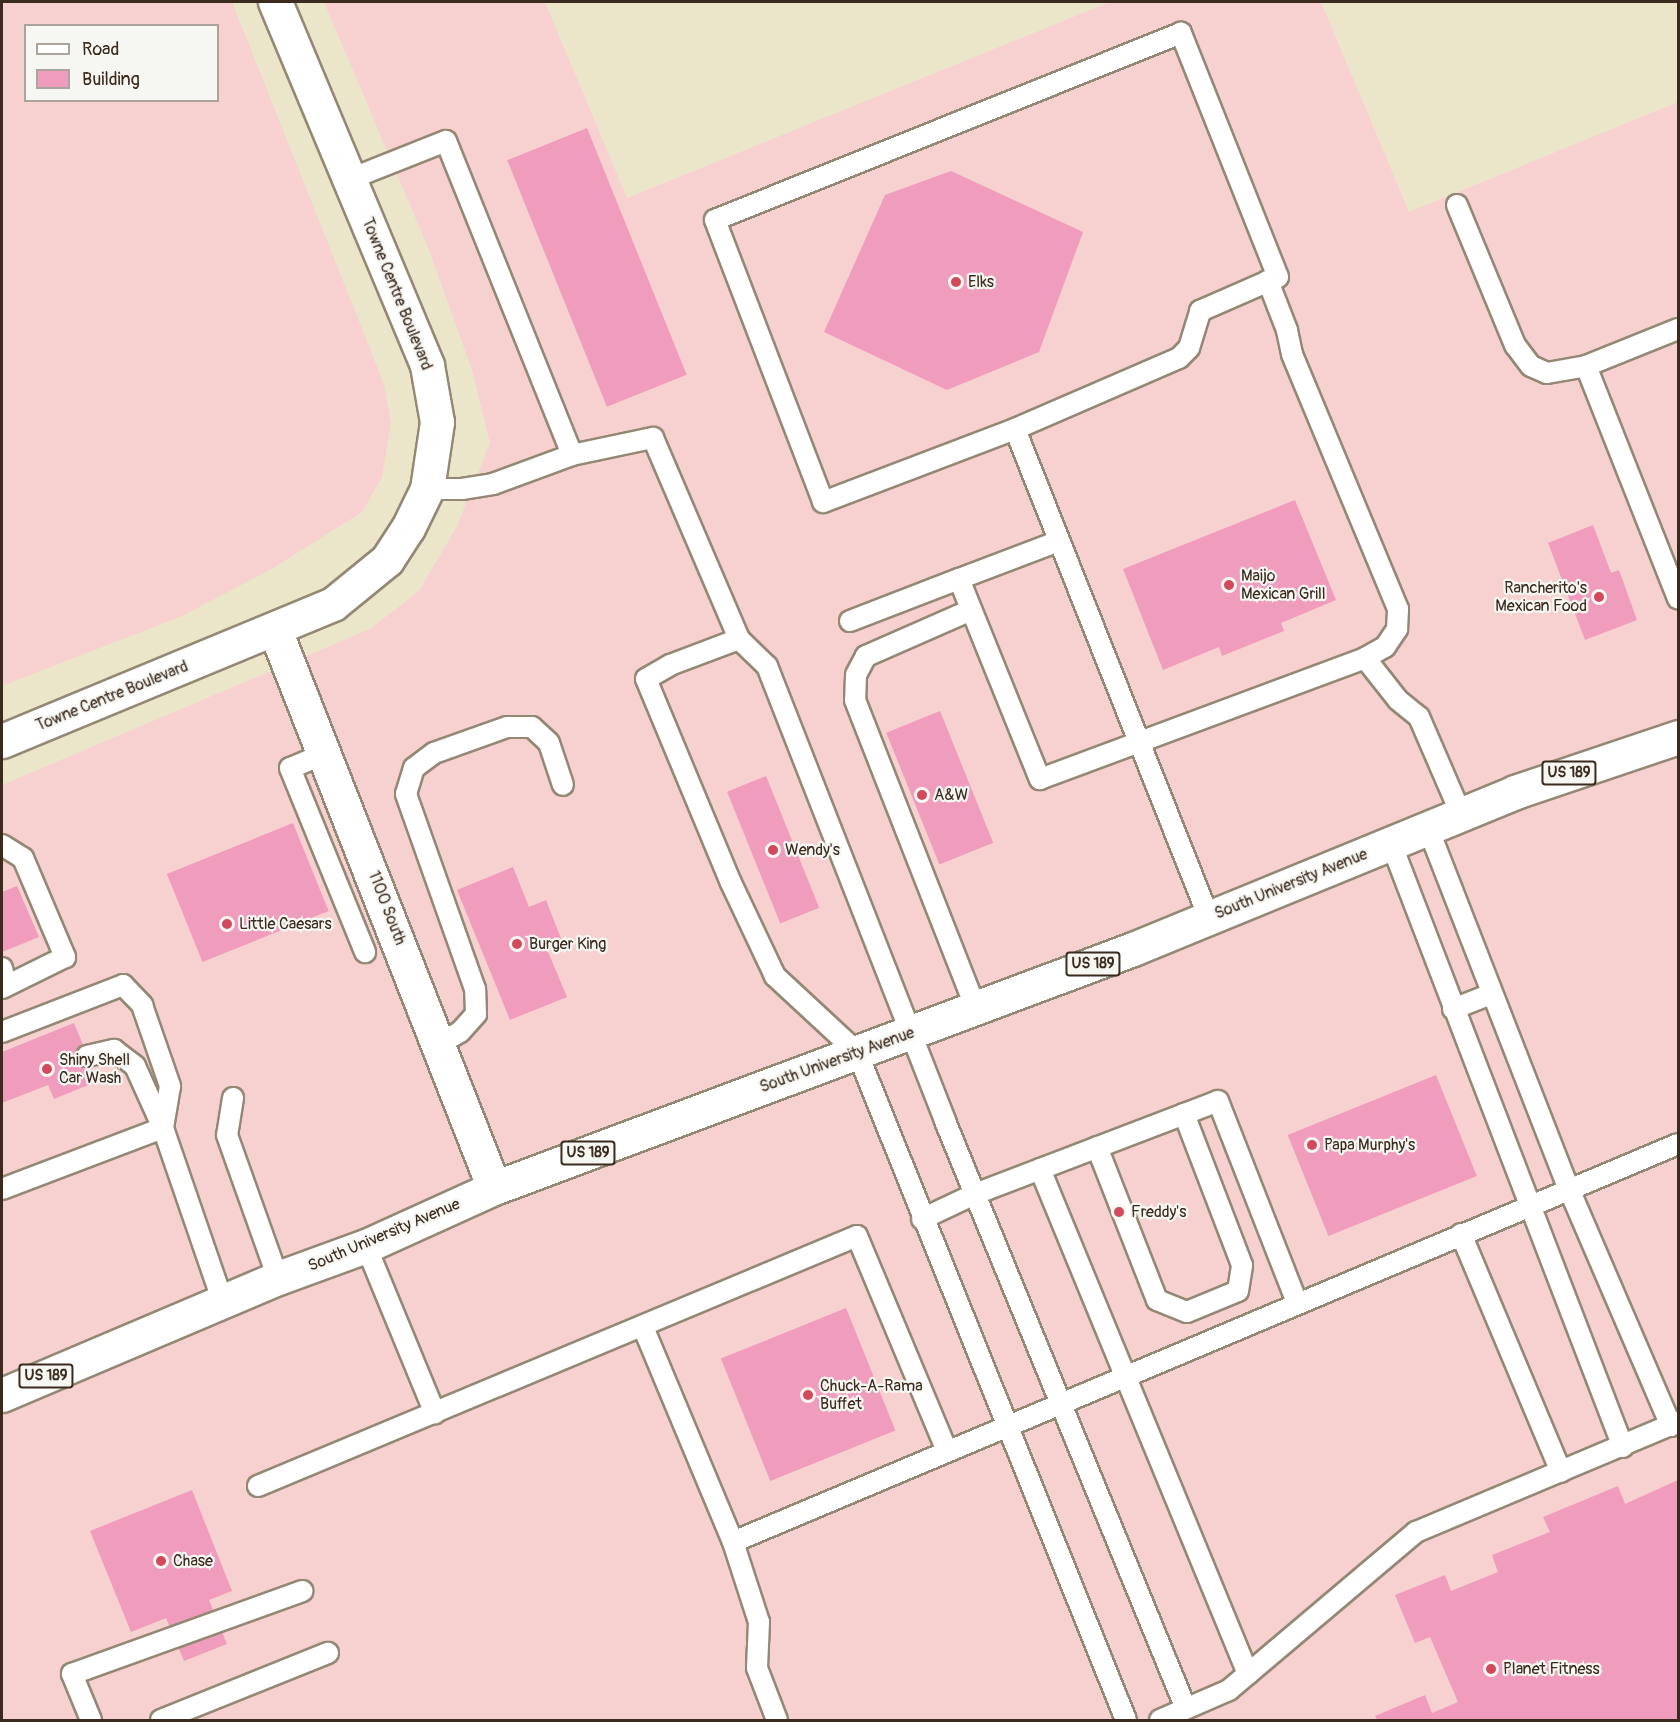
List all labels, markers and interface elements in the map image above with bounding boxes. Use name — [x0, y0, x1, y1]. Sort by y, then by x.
legend — [24, 24, 219, 102]
text: Road — [82, 38, 119, 61]
text: Building — [82, 68, 140, 91]
street label: Towne Centre Boulevard — [358, 215, 436, 373]
place label: Elks — [968, 272, 994, 292]
marker: Elks — [949, 275, 963, 289]
place label: Maijo Mexican Grill — [1241, 566, 1326, 604]
marker: Maijo Mexican Grill — [1222, 578, 1236, 592]
place label: Rancherito's Mexican Food — [1495, 578, 1587, 616]
marker: Rancherito's Mexican Food — [1592, 590, 1606, 604]
street label: Towne Centre Boulevard — [33, 657, 191, 735]
road number: US 189 — [1540, 761, 1598, 785]
place label: A&W — [934, 785, 968, 805]
marker: A&W — [915, 788, 929, 802]
place label: Wendy's — [785, 840, 840, 860]
marker: Wendy's — [766, 843, 780, 857]
street label: South University Avenue — [1212, 845, 1370, 923]
street label: 1100 South — [364, 868, 410, 948]
place label: Little Caesars — [239, 914, 332, 934]
marker: Little Caesars — [220, 917, 234, 931]
place label: Burger King — [529, 934, 606, 954]
marker: Burger King — [510, 937, 524, 951]
road number: US 189 — [1064, 952, 1122, 976]
street label: South University Avenue — [757, 1023, 917, 1097]
place label: Shiny Shell Car Wash — [59, 1050, 130, 1088]
marker: Shiny Shell Car Wash — [40, 1062, 54, 1076]
place label: Papa Murphy's — [1324, 1135, 1415, 1155]
marker: Papa Murphy's — [1305, 1138, 1319, 1152]
road number: US 189 — [560, 1141, 616, 1165]
street label: South University Avenue — [305, 1194, 463, 1276]
place label: Freddy's — [1131, 1202, 1186, 1222]
marker: Freddy's — [1112, 1205, 1126, 1219]
road number: US 189 — [18, 1364, 74, 1388]
place label: Chuck-A-Rama Buffet — [820, 1376, 923, 1414]
marker: Chuck-A-Rama Buffet — [801, 1388, 815, 1402]
place label: Chase — [173, 1551, 213, 1571]
marker: Chase — [154, 1554, 168, 1568]
place label: Planet Fitness — [1503, 1659, 1600, 1679]
marker: Planet Fitness — [1484, 1662, 1498, 1676]

